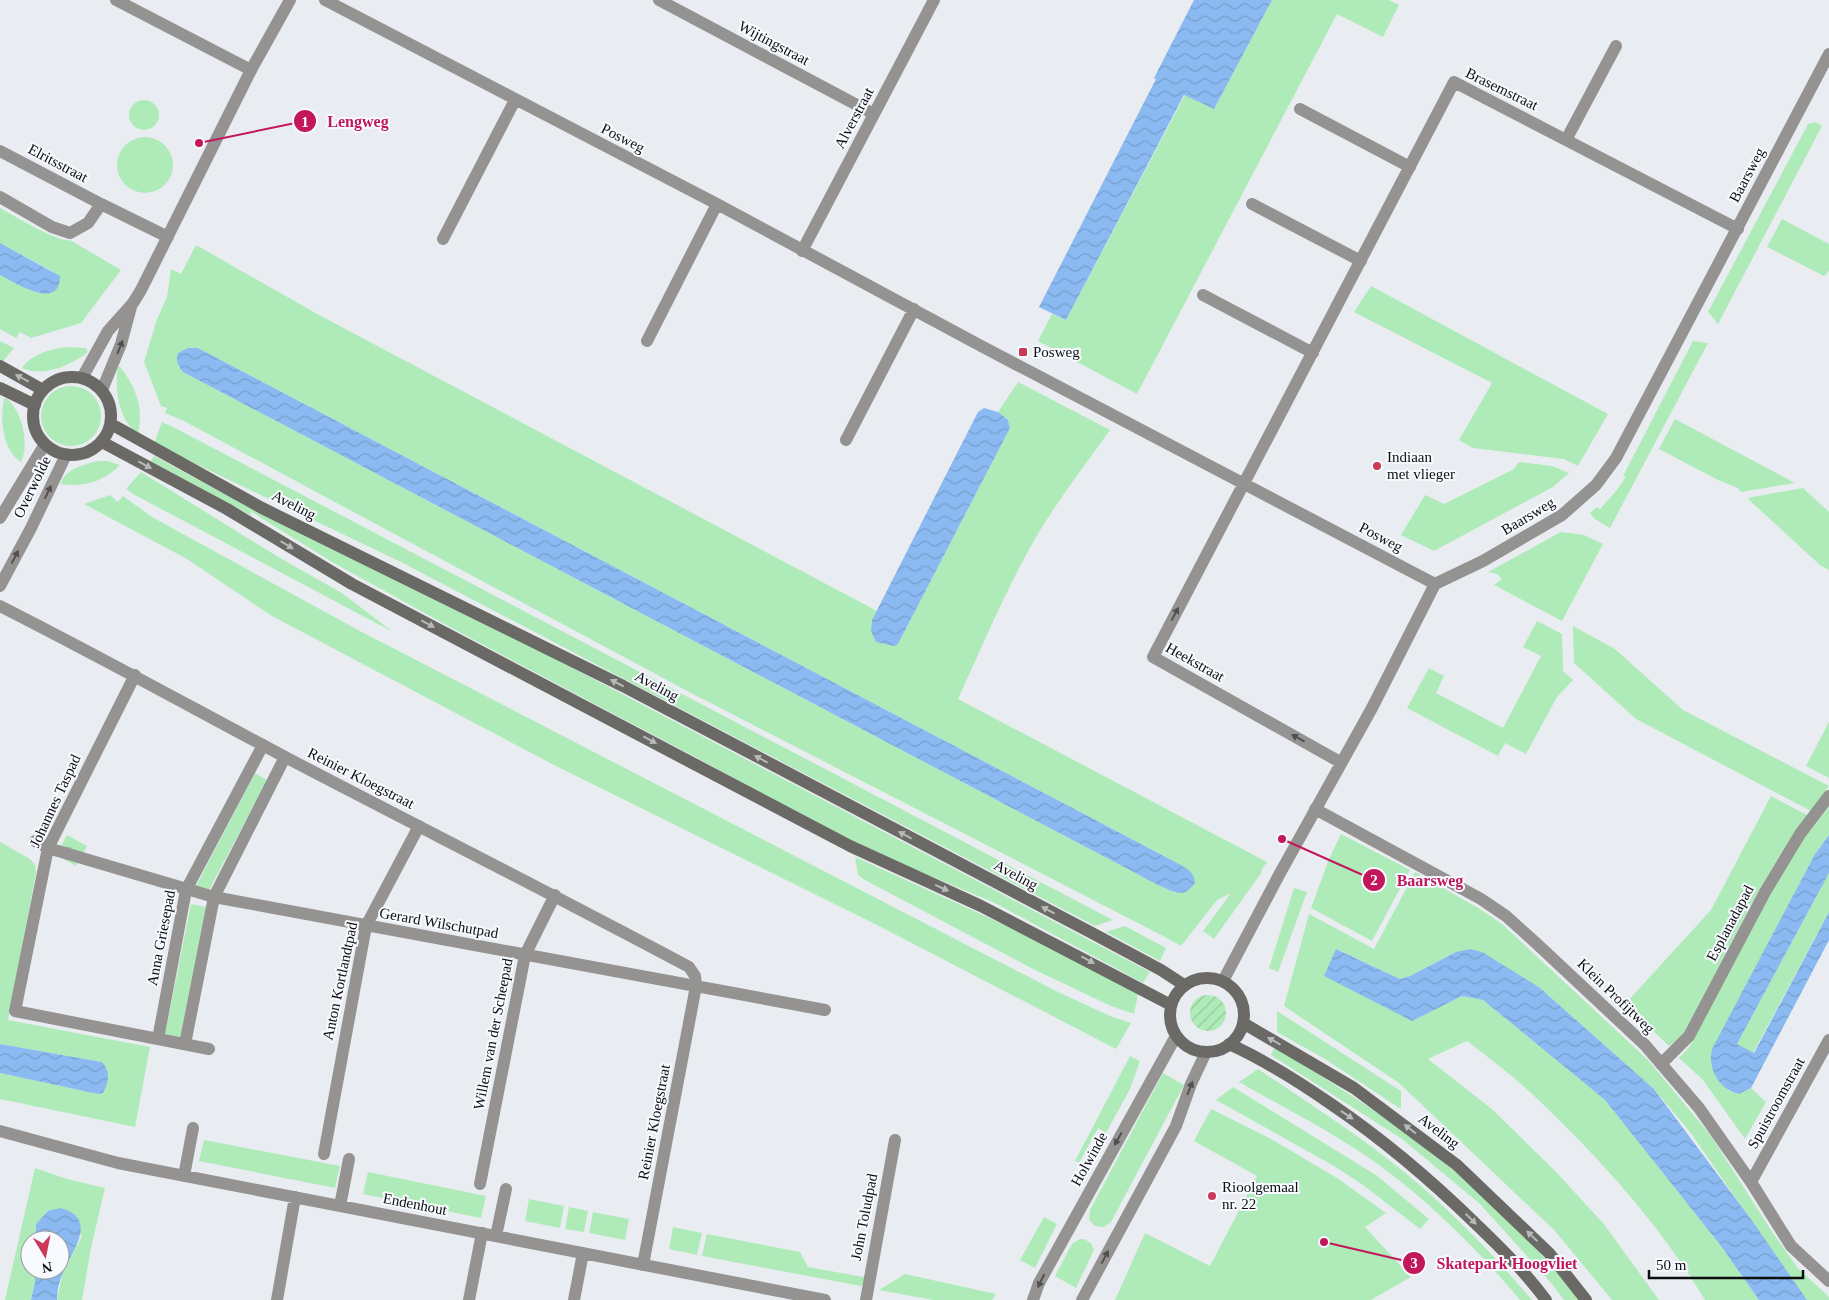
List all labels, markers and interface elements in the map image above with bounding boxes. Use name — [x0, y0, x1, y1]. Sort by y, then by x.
street label: Wijtingstraat — [736, 18, 813, 69]
street label: Brasemstraat — [1463, 65, 1541, 114]
street label: Alverstraat — [831, 84, 877, 151]
callout: Lengweg — [293, 106, 399, 137]
text: Lengweg — [327, 113, 389, 131]
text: 1 — [301, 114, 309, 130]
street label: Posweg — [599, 120, 648, 156]
street label: Elritsstraat — [26, 141, 91, 186]
street label: Baarsweg — [1726, 145, 1768, 205]
one-way arrow — [116, 340, 124, 354]
place label: Posweg — [1033, 344, 1080, 360]
marker: Posweg — [1017, 346, 1029, 358]
one-way arrow — [14, 374, 29, 382]
place label: Indiaan met vlieger — [1387, 449, 1455, 482]
street label: Overwolde — [10, 453, 54, 520]
marker: Indiaan met vlieger — [1371, 460, 1383, 472]
one-way arrow — [138, 461, 152, 469]
one-way arrow — [44, 484, 53, 499]
street label: Aveling — [269, 487, 319, 523]
street label: Baarsweg — [1499, 494, 1558, 538]
street label: Posweg — [1357, 519, 1406, 555]
one-way arrow — [280, 540, 293, 549]
one-way arrow — [11, 550, 20, 564]
one-way arrow — [1171, 607, 1180, 621]
one-way arrow — [421, 620, 436, 628]
street label: Heekstraat — [1163, 639, 1228, 685]
street label: Aveling — [632, 668, 682, 704]
one-way arrow — [610, 679, 624, 687]
one-way arrow — [1291, 734, 1305, 743]
one-way arrow — [642, 736, 657, 744]
street label: Reinier Kloegstraat — [305, 744, 418, 812]
street label: Johannes Taspad — [26, 752, 84, 850]
one-way arrow — [754, 755, 768, 763]
one-way arrow — [897, 831, 912, 839]
street label: Aveling — [991, 857, 1041, 893]
callout: Baarsweg — [1362, 865, 1473, 896]
text: 2 — [1370, 872, 1378, 888]
text: Baarsweg — [1397, 872, 1463, 890]
street label: Esplanadapad — [1703, 882, 1757, 964]
one-way arrow — [935, 885, 949, 893]
street label: Anna Griesepad — [144, 888, 178, 987]
street label: Gerard Wilschutpad — [378, 905, 500, 941]
one-way arrow — [1041, 906, 1056, 914]
street label: Anton Kortlandtpad — [320, 920, 360, 1042]
street label: Klein Profijtweg — [1574, 955, 1658, 1037]
street label: Willem van der Scheepad — [470, 956, 516, 1111]
one-way arrow — [1080, 956, 1095, 964]
one-way arrow — [1267, 1036, 1280, 1045]
street label: Spuistroomstraat — [1744, 1054, 1808, 1151]
street label: Reinier Kloegstraat — [635, 1062, 673, 1181]
one-way arrow — [1186, 1080, 1194, 1095]
one-way arrow — [1340, 1110, 1353, 1120]
street label: Aveling — [1415, 1110, 1463, 1152]
one-way arrow — [1404, 1124, 1417, 1135]
street label: Holwinde — [1068, 1129, 1110, 1189]
one-way arrow — [1114, 1131, 1122, 1146]
street label: John Toludpad — [848, 1172, 880, 1262]
place label: Rioolgemaal nr. 22 — [1222, 1179, 1299, 1212]
street label: Endenhout — [382, 1190, 449, 1218]
marker: Rioolgemaal nr. 22 — [1206, 1190, 1218, 1202]
one-way arrow — [1465, 1213, 1477, 1225]
north arrow — [20, 1230, 70, 1280]
one-way arrow — [1526, 1230, 1538, 1242]
callout: Skatepark Hoogvliet — [1402, 1248, 1588, 1279]
scale bar — [1649, 1248, 1803, 1280]
one-way arrow — [1101, 1250, 1109, 1264]
text: 3 — [1410, 1255, 1418, 1271]
text: Skatepark Hoogvliet — [1437, 1255, 1578, 1273]
text: 50 m — [1656, 1257, 1687, 1273]
text: N — [41, 1259, 53, 1276]
one-way arrow — [1036, 1274, 1045, 1289]

